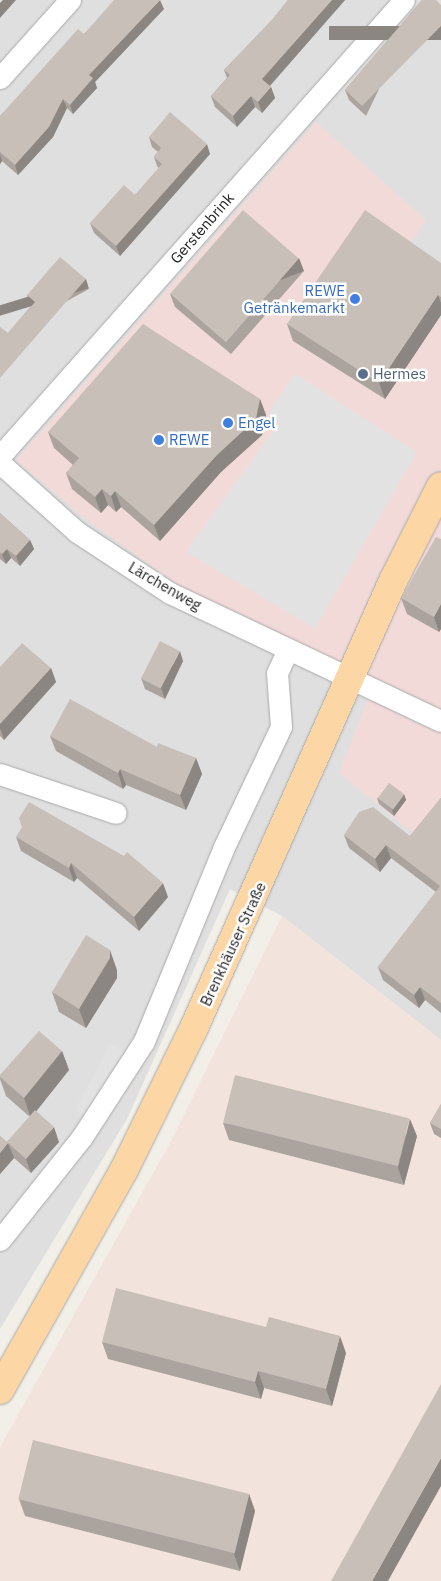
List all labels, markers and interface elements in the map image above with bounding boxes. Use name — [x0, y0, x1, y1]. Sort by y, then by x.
street label: Gerstenbrink — [166, 189, 238, 267]
place label: REWE Getränkemarkt — [244, 281, 345, 316]
marker: REWE Getränkemarkt — [349, 293, 361, 305]
place label: Hermes — [373, 365, 426, 383]
marker: Hermes — [357, 368, 369, 380]
place label: Engel — [238, 414, 275, 432]
marker: Engel — [222, 417, 234, 429]
place label: REWE — [169, 431, 209, 449]
marker: REWE — [153, 434, 165, 446]
street label: Lärchenweg — [125, 558, 205, 614]
street label: Brenkhäuser Straße — [196, 879, 270, 1009]

